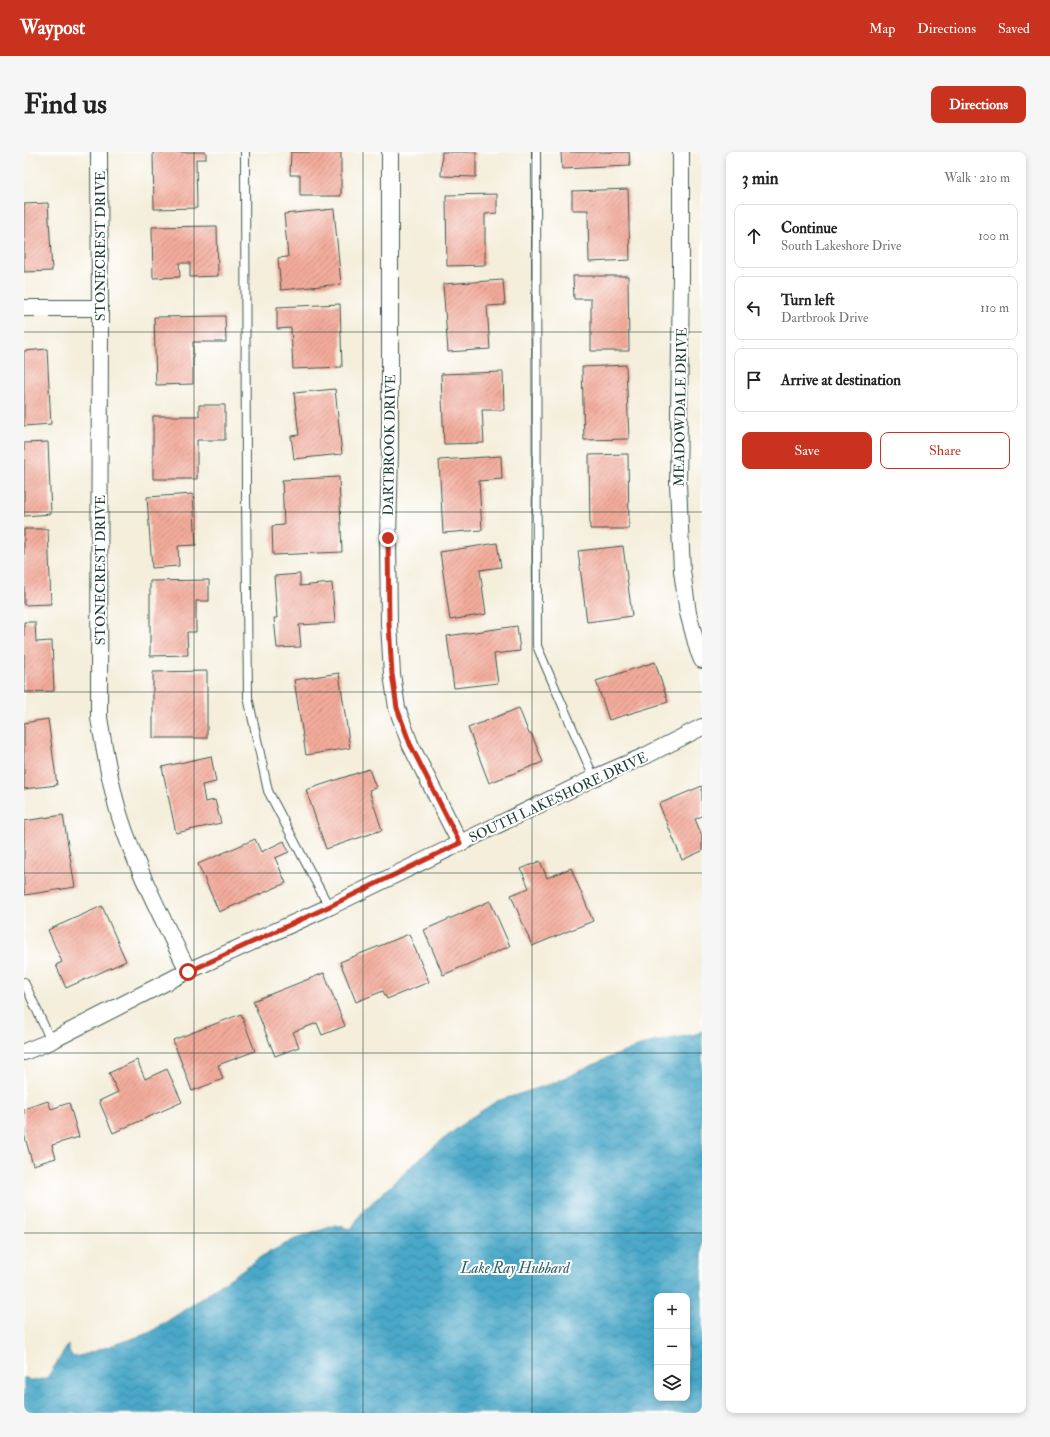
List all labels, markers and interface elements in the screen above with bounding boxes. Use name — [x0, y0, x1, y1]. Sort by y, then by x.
text: Waypost — [20, 16, 85, 40]
text: Map — [869, 20, 895, 37]
text: Directions — [917, 20, 976, 37]
text: Saved — [998, 20, 1030, 37]
button: Directions — [931, 86, 1026, 123]
text: Find us — [24, 87, 107, 122]
text: 3 min — [742, 168, 779, 189]
text: Walk · 210 m — [944, 170, 1010, 186]
street label: STONECREST DRIVE — [92, 171, 109, 321]
text: Continue — [781, 219, 837, 238]
icon: ahead — [743, 225, 765, 247]
text: 100 m — [978, 228, 1009, 244]
text: South Lakeshore Drive — [781, 238, 901, 254]
text: Turn left — [781, 291, 835, 310]
icon: left — [743, 297, 765, 319]
text: 110 m — [980, 300, 1009, 316]
text: Dartbrook Drive — [781, 310, 868, 326]
street label: MEADOWDALE DRIVE — [671, 327, 690, 487]
icon: arrive — [743, 369, 765, 391]
text: Arrive at destination — [781, 371, 901, 390]
street label: DARTBROOK DRIVE — [380, 374, 399, 516]
button: Save — [742, 432, 872, 469]
button: Share — [880, 432, 1010, 469]
street label: STONECREST DRIVE — [92, 495, 109, 645]
route end — [379, 529, 397, 547]
street label: SOUTH LAKESHORE DRIVE — [466, 749, 650, 846]
route start — [179, 963, 197, 981]
water label: Lake Ray Hubbard — [459, 1259, 571, 1278]
map controls — [654, 1293, 690, 1401]
button: + — [654, 1293, 690, 1329]
button: − — [654, 1329, 690, 1365]
button: layers — [654, 1365, 690, 1401]

